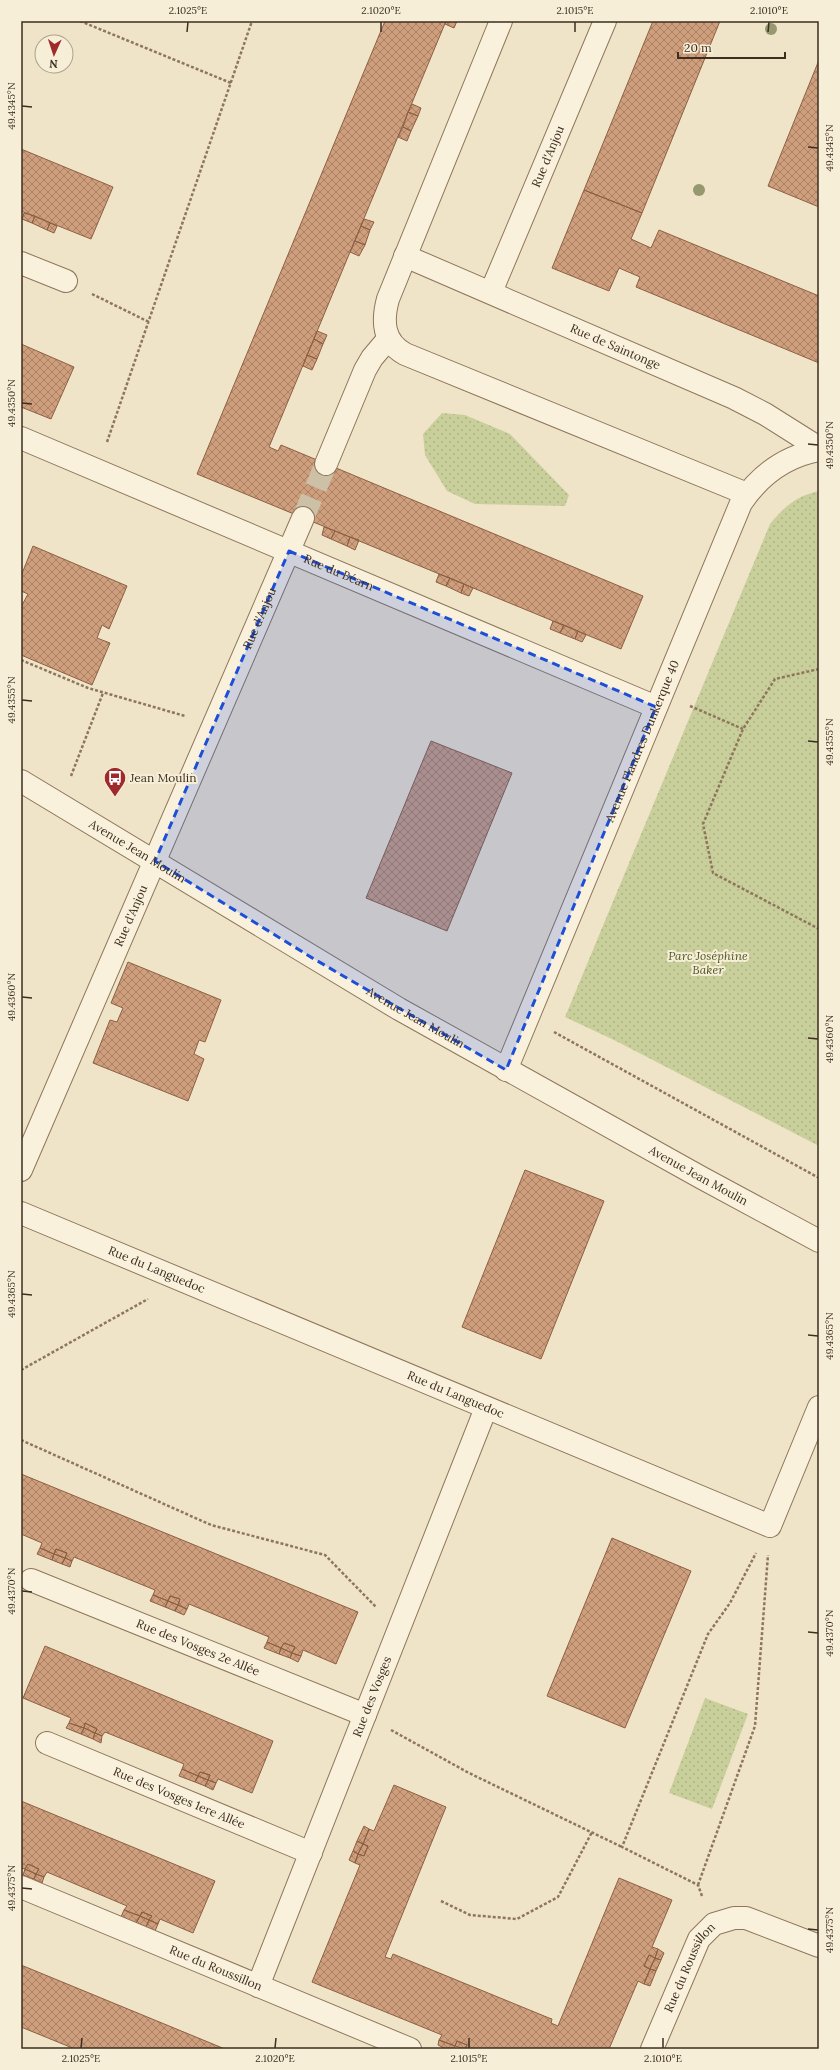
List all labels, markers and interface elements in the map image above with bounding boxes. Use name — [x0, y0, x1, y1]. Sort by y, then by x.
text: 2.1025°E — [169, 4, 207, 17]
text: 2.1020°E — [361, 4, 401, 17]
text: 2.1015°E — [556, 4, 594, 17]
text: 2.1010°E — [750, 4, 788, 17]
north arrow — [34, 34, 74, 74]
scale bar — [678, 34, 785, 60]
text: 20 m — [684, 40, 712, 55]
text: N — [48, 57, 58, 71]
text: 49.4345°N — [5, 82, 18, 130]
street label: Rue d'Anjou — [528, 123, 567, 189]
text: 49.4345°N — [823, 124, 836, 172]
street label: Rue de Saintonge — [568, 320, 663, 373]
text: 49.4350°N — [5, 379, 18, 427]
text: 49.4350°N — [823, 421, 836, 469]
street label: Rue du Béarn — [302, 551, 376, 594]
street label: Rue d'Anjou — [239, 585, 279, 651]
street label: Avenue Flandres Dunkerque 40 — [601, 658, 682, 825]
text: 49.4355°N — [5, 676, 18, 724]
text: 49.4355°N — [823, 718, 836, 766]
bus stop icon: Jean Moulin — [102, 765, 128, 798]
place label: Jean Moulin — [129, 770, 196, 785]
street label: Avenue Jean Moulin — [86, 815, 189, 886]
street label: Rue d'Anjou — [111, 882, 150, 949]
park label: Parc Joséphine Baker — [668, 948, 748, 977]
text: 49.4360°N — [5, 973, 18, 1021]
street label: Avenue Jean Moulin — [363, 983, 467, 1051]
text: 49.4360°N — [823, 1015, 836, 1063]
street label: Avenue Jean Moulin — [646, 1141, 751, 1208]
street label: Rue du Languedoc — [106, 1242, 207, 1296]
text: 49.4365°N — [5, 1270, 18, 1318]
text: 49.4365°N — [823, 1312, 836, 1360]
street label: Rue du Languedoc — [405, 1367, 506, 1421]
text: 49.4370°N — [5, 1567, 18, 1614]
text: 49.4370°N — [823, 1609, 836, 1656]
street label: Rue des Vosges 2e Allée — [134, 1615, 262, 1679]
street label: Rue des Vosges — [349, 1654, 394, 1739]
street label: Rue des Vosges 1ere Allée — [111, 1763, 248, 1832]
text: 49.4375°N — [5, 1865, 18, 1911]
text: 49.4375°N — [823, 1907, 836, 1953]
street label: Rue du Roussillon — [661, 1919, 718, 2014]
street label: Rue du Roussillon — [167, 1942, 265, 1994]
text: 2.1025°E — [62, 2052, 100, 2065]
text: 2.1020°E — [255, 2052, 295, 2065]
text: 2.1015°E — [450, 2052, 488, 2065]
text: 2.1010°E — [644, 2052, 682, 2065]

